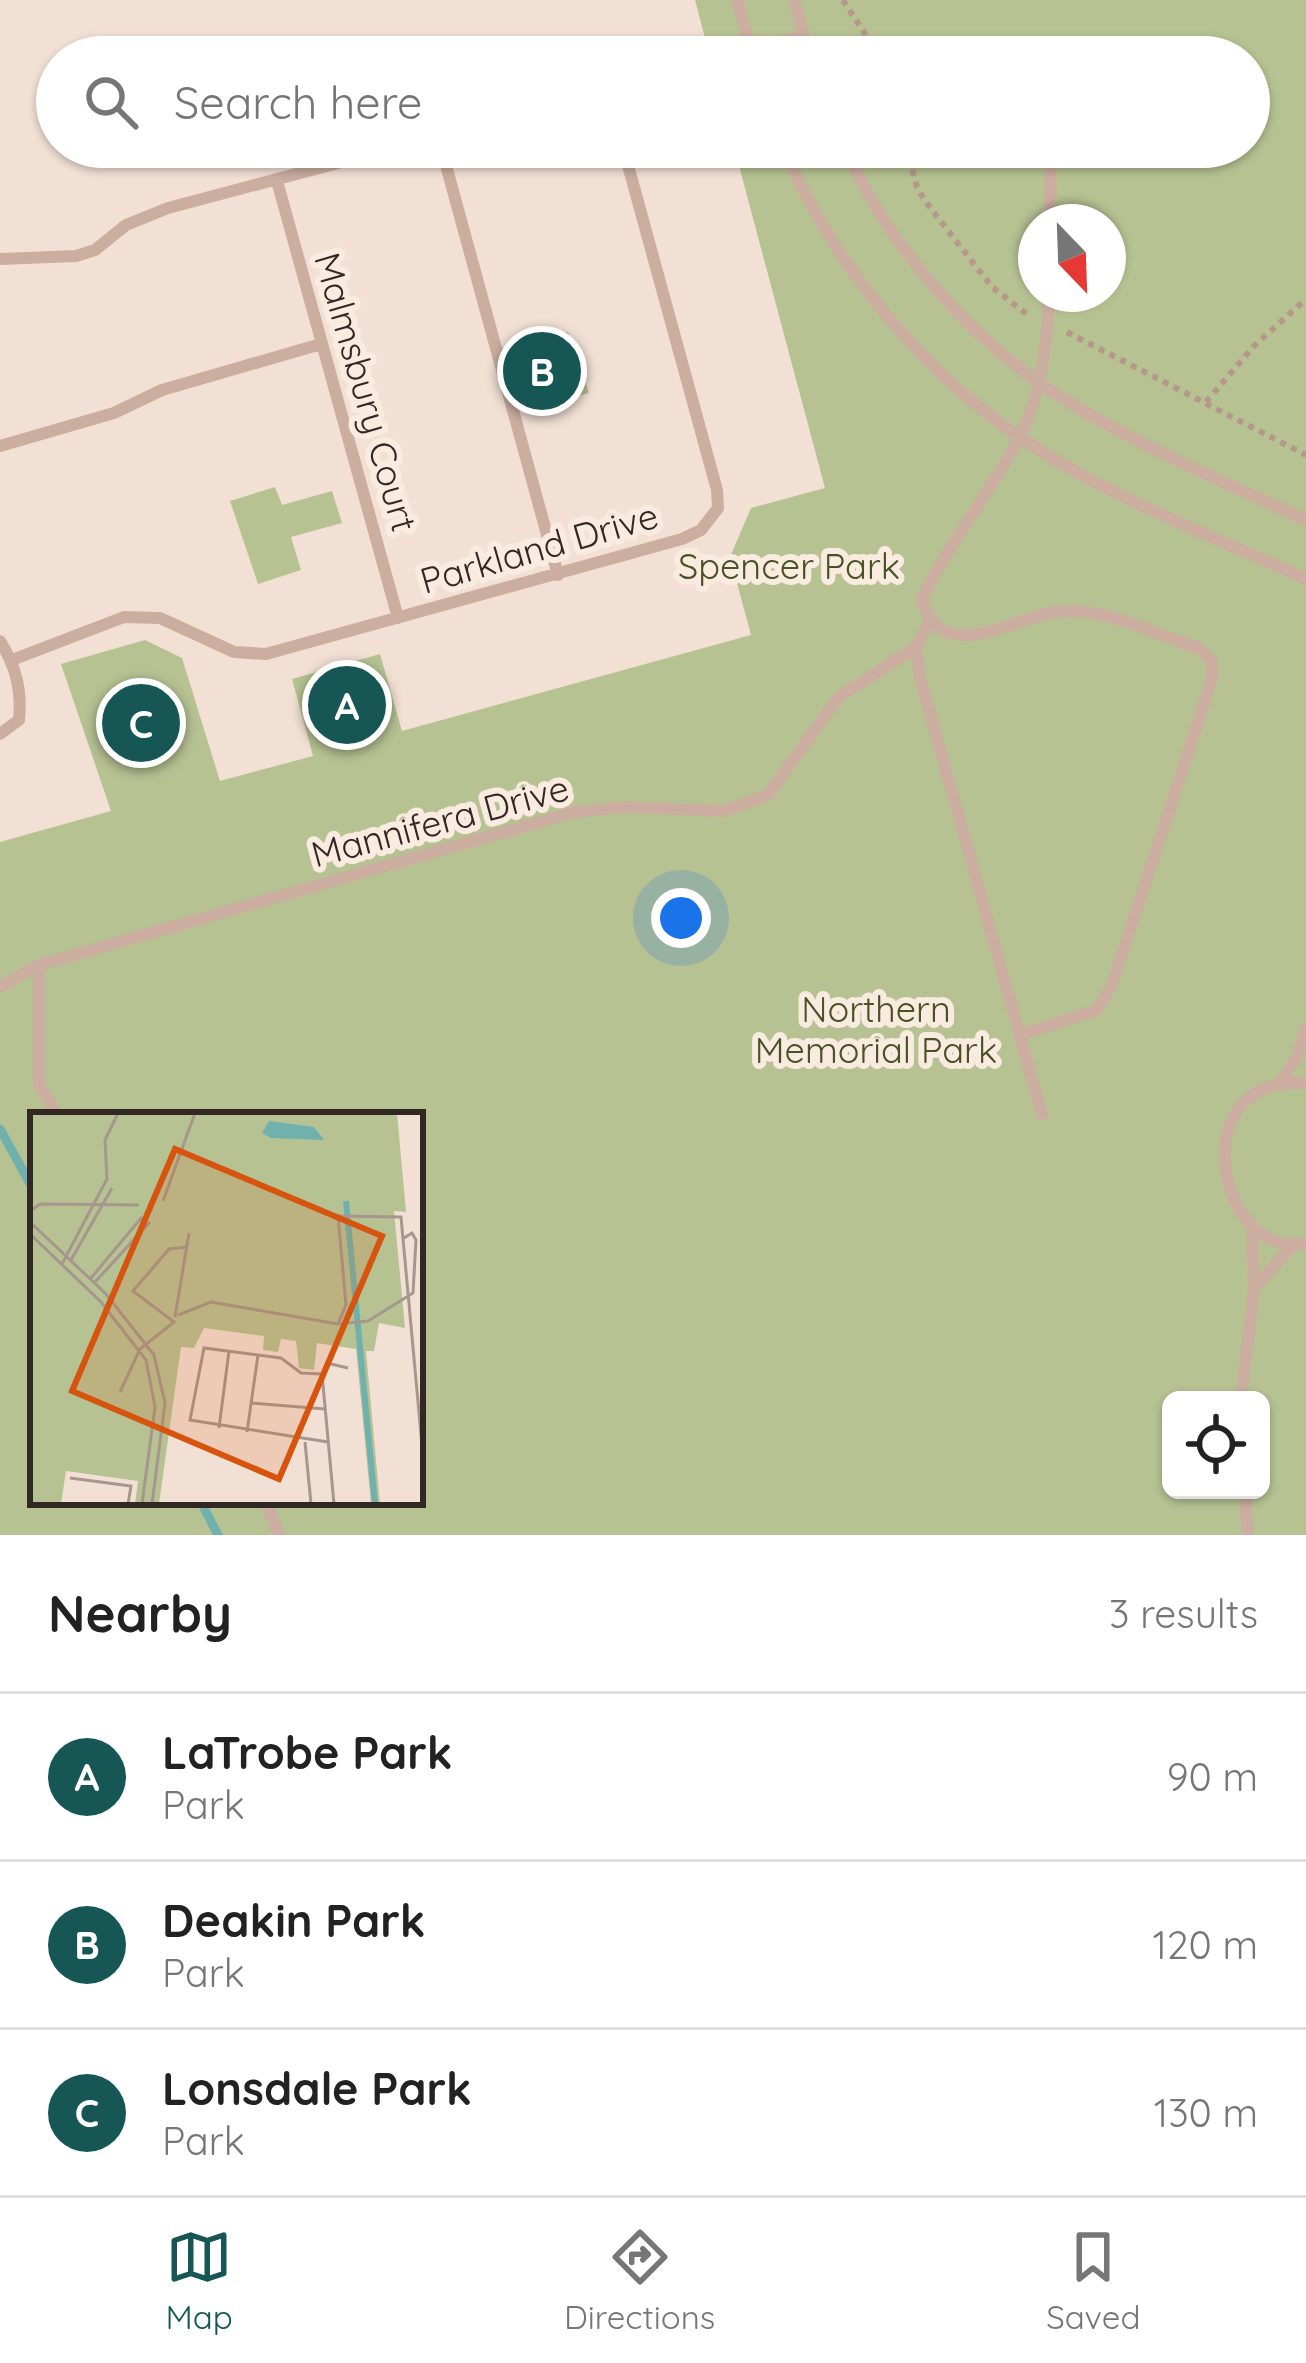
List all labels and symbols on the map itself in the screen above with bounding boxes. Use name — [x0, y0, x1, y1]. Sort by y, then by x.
north arrow — [1018, 204, 1126, 312]
street label: Malmsbury Court — [305, 247, 428, 536]
pin: B — [503, 326, 581, 416]
street label: Parkland Drive — [415, 492, 663, 603]
park label: Spencer Park — [678, 543, 900, 588]
pin: A — [308, 660, 386, 750]
pin: C — [102, 678, 180, 768]
street label: Mannifera Drive — [306, 765, 573, 876]
your location — [651, 888, 711, 948]
park label: Northern Memorial Park — [755, 986, 997, 1072]
inset map — [30, 1112, 423, 1505]

